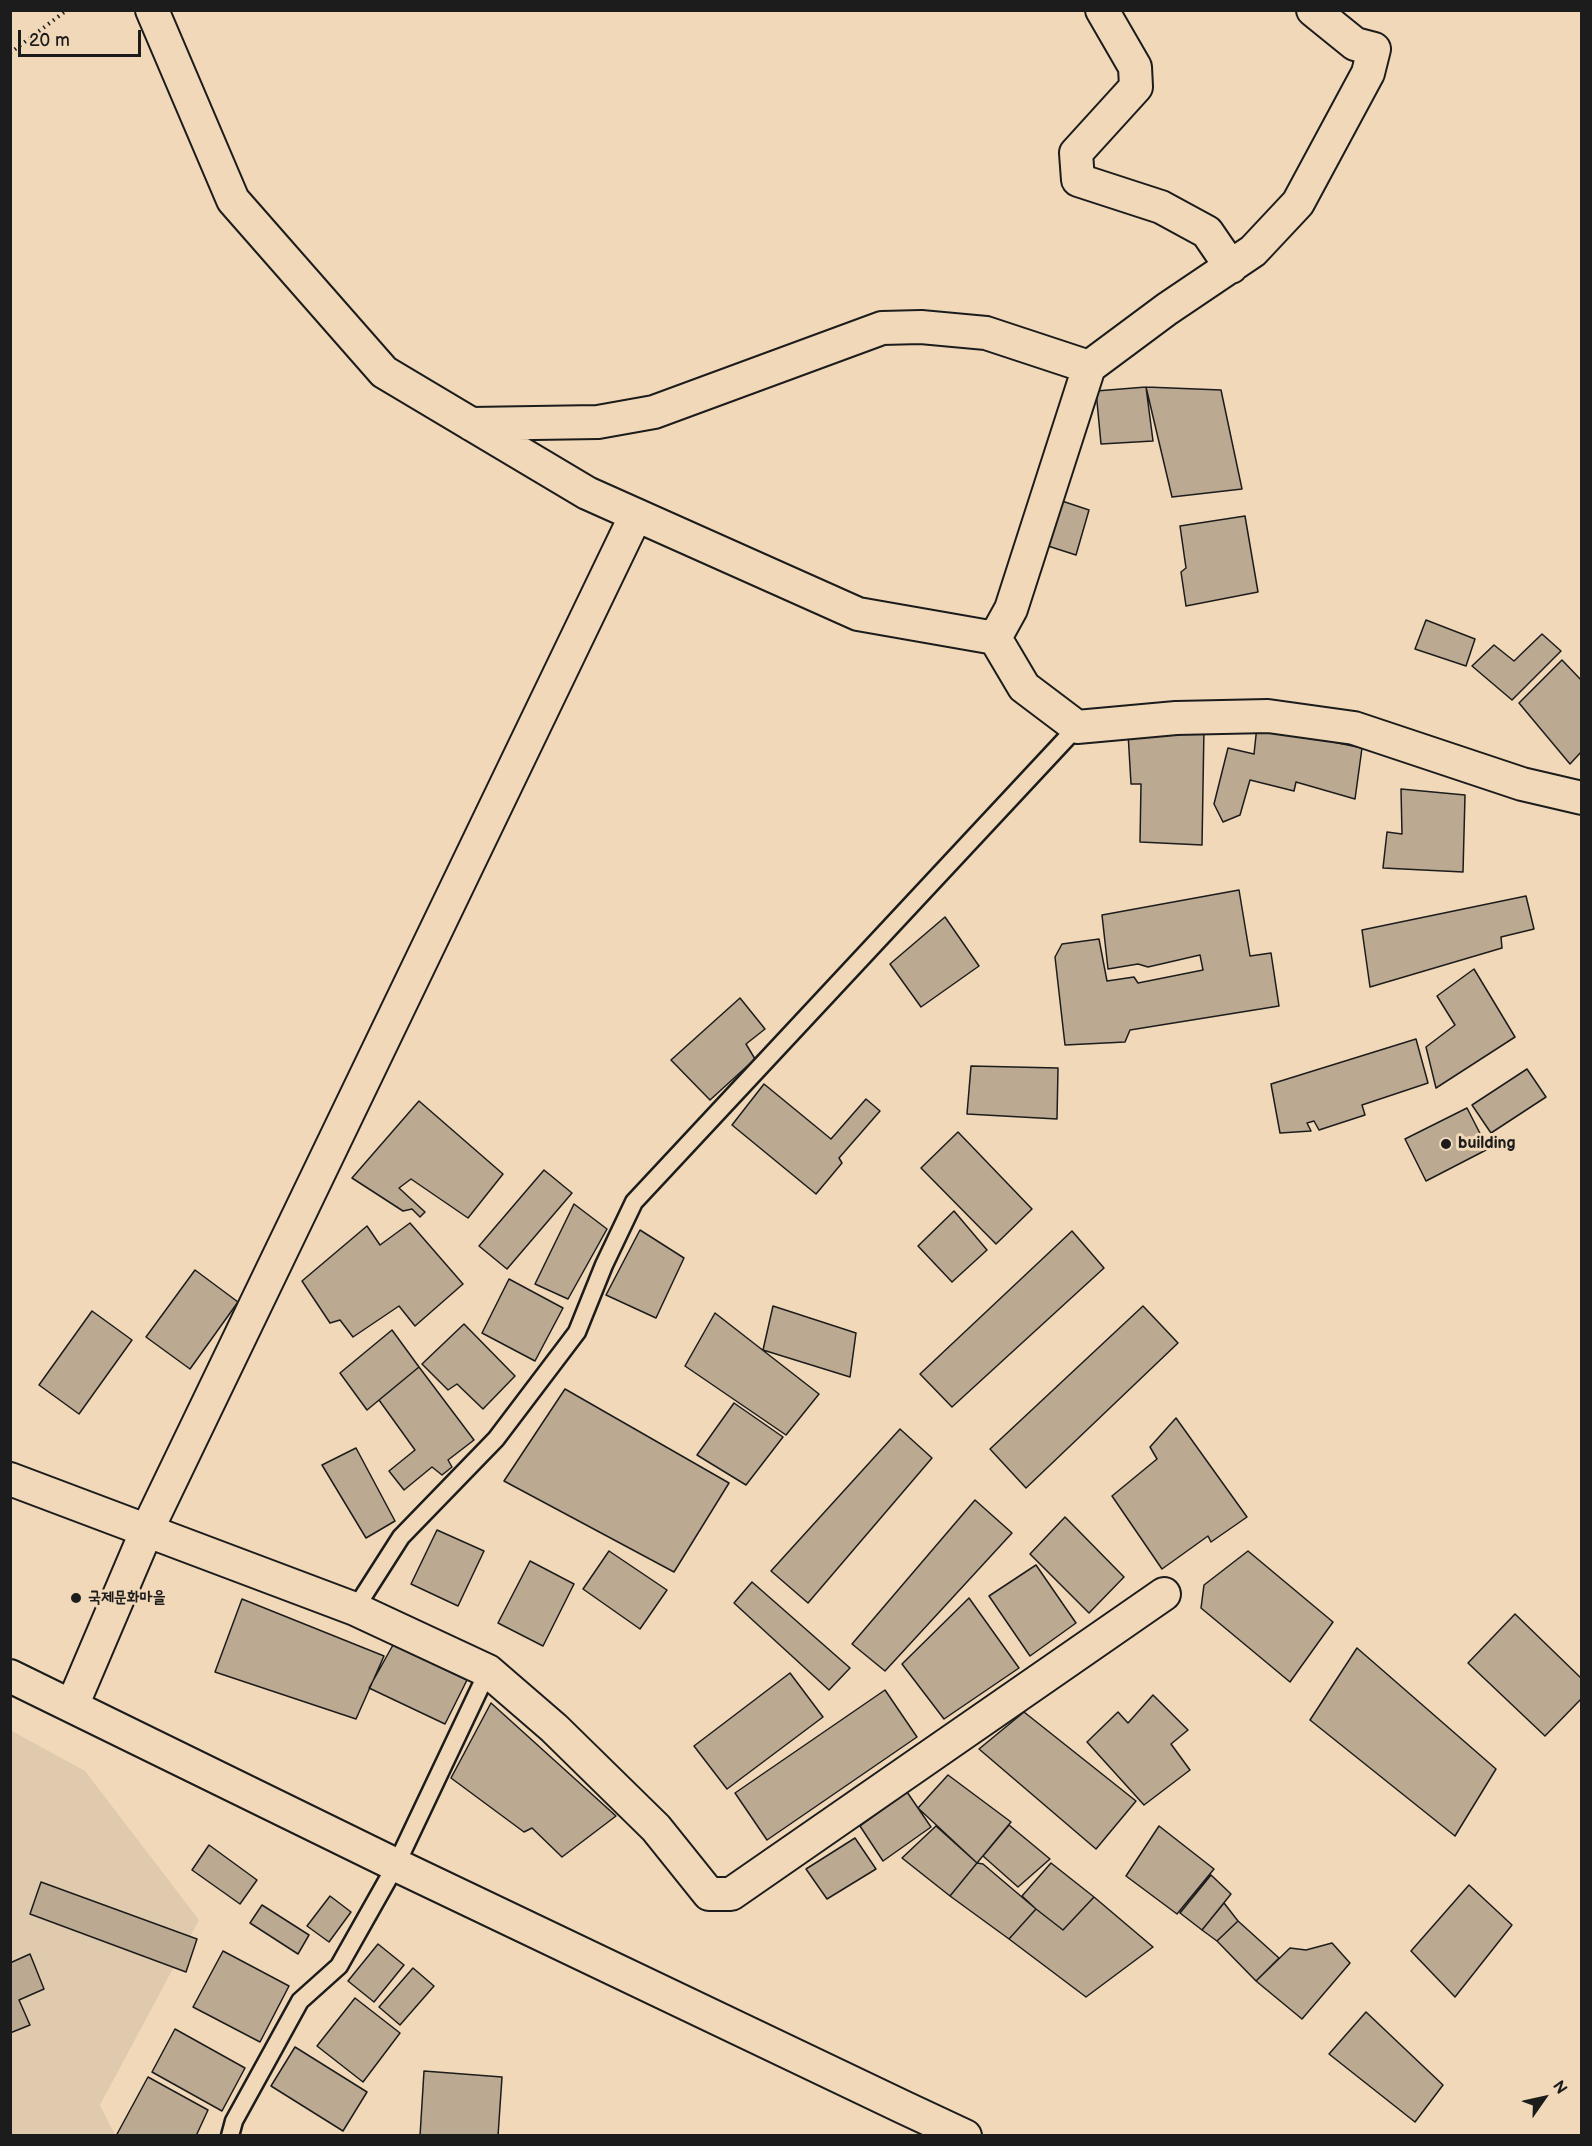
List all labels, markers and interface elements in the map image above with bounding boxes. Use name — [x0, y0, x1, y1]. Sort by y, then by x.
scale bar — [21, 18, 144, 56]
text: 20 m — [29, 30, 70, 51]
place label: building — [1458, 1134, 1516, 1154]
marker: building — [1439, 1137, 1453, 1151]
place label: 국제문화마을 — [88, 1588, 165, 1608]
marker: 국제문화마을 — [69, 1591, 83, 1605]
north arrow — [1514, 2068, 1574, 2128]
text: N — [1548, 2077, 1571, 2098]

